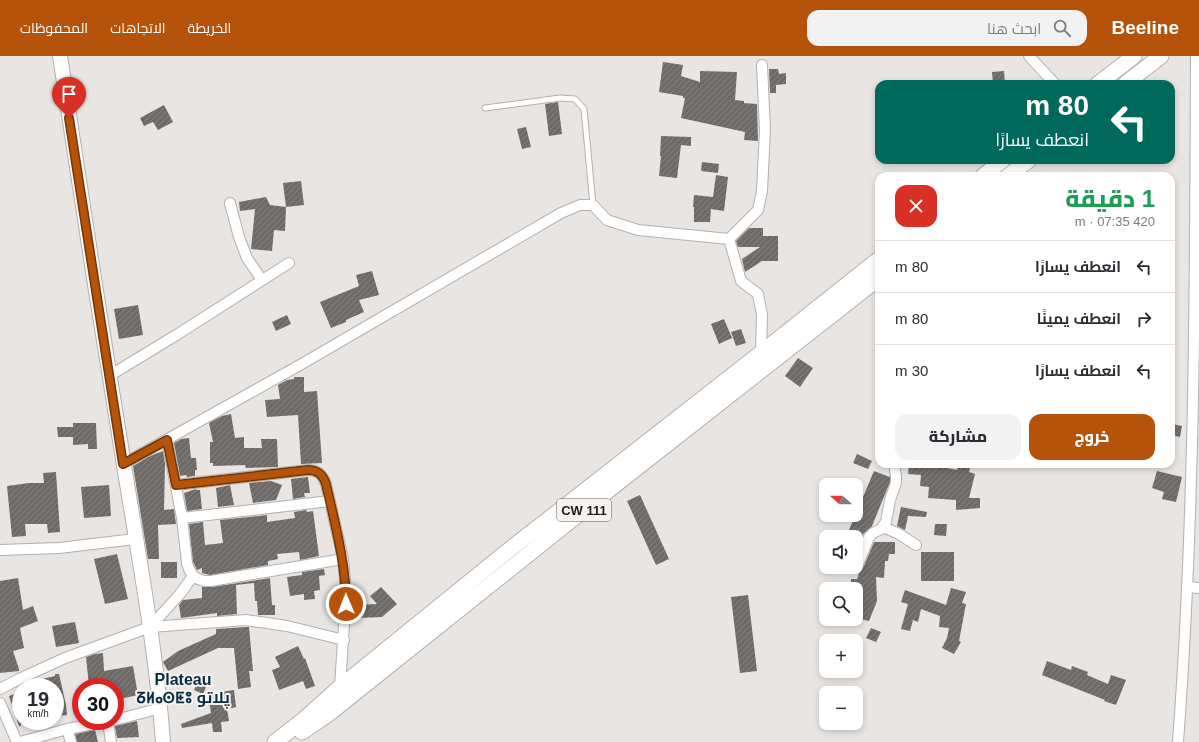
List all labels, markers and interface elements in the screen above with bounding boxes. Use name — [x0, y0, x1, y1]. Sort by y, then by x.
search box — [807, 10, 1087, 46]
icon: search — [1051, 17, 1073, 39]
text: Beeline — [1111, 17, 1179, 38]
text: المحفوظات — [20, 20, 88, 36]
text: الاتجاهات — [110, 20, 166, 36]
text: الخريطة — [188, 20, 231, 36]
text: ابحث هنا — [987, 20, 1041, 37]
pin — [52, 77, 86, 118]
icon: arrive — [58, 83, 80, 105]
text: 80 m — [1025, 90, 1089, 121]
icon: left — [1103, 96, 1155, 148]
text: انعطف يسارًا — [995, 130, 1089, 150]
button: close — [895, 185, 937, 227]
text: 1 دقيقة — [1065, 185, 1155, 212]
text: 420 m · 07:35 — [1075, 214, 1155, 229]
icon: left — [1133, 256, 1155, 278]
text: 80 m — [895, 258, 928, 275]
text: انعطف يسارًا — [1035, 258, 1121, 275]
icon: right — [1133, 308, 1155, 330]
text: 80 m — [895, 310, 928, 327]
text: انعطف يمينًا — [1037, 310, 1121, 327]
icon: left — [1133, 360, 1155, 382]
text: 30 m — [895, 362, 928, 379]
text: انعطف يسارًا — [1035, 362, 1121, 379]
button: مشاركة — [895, 414, 1021, 460]
button: خروج — [1029, 414, 1155, 460]
north arrow — [819, 478, 863, 522]
map controls — [819, 478, 863, 730]
road number: CW 111 — [557, 499, 611, 521]
button: sound — [819, 530, 863, 574]
button: search — [819, 582, 863, 626]
position arrow — [325, 583, 367, 625]
button: + — [819, 634, 863, 678]
district label: Plateau ⵒⵍⴰⵙⵟⵓ پلاتو — [136, 671, 230, 709]
speed limit sign: 30 — [72, 678, 124, 730]
button: − — [819, 686, 863, 730]
text: 19 — [27, 688, 49, 710]
text: km/h — [27, 708, 49, 719]

